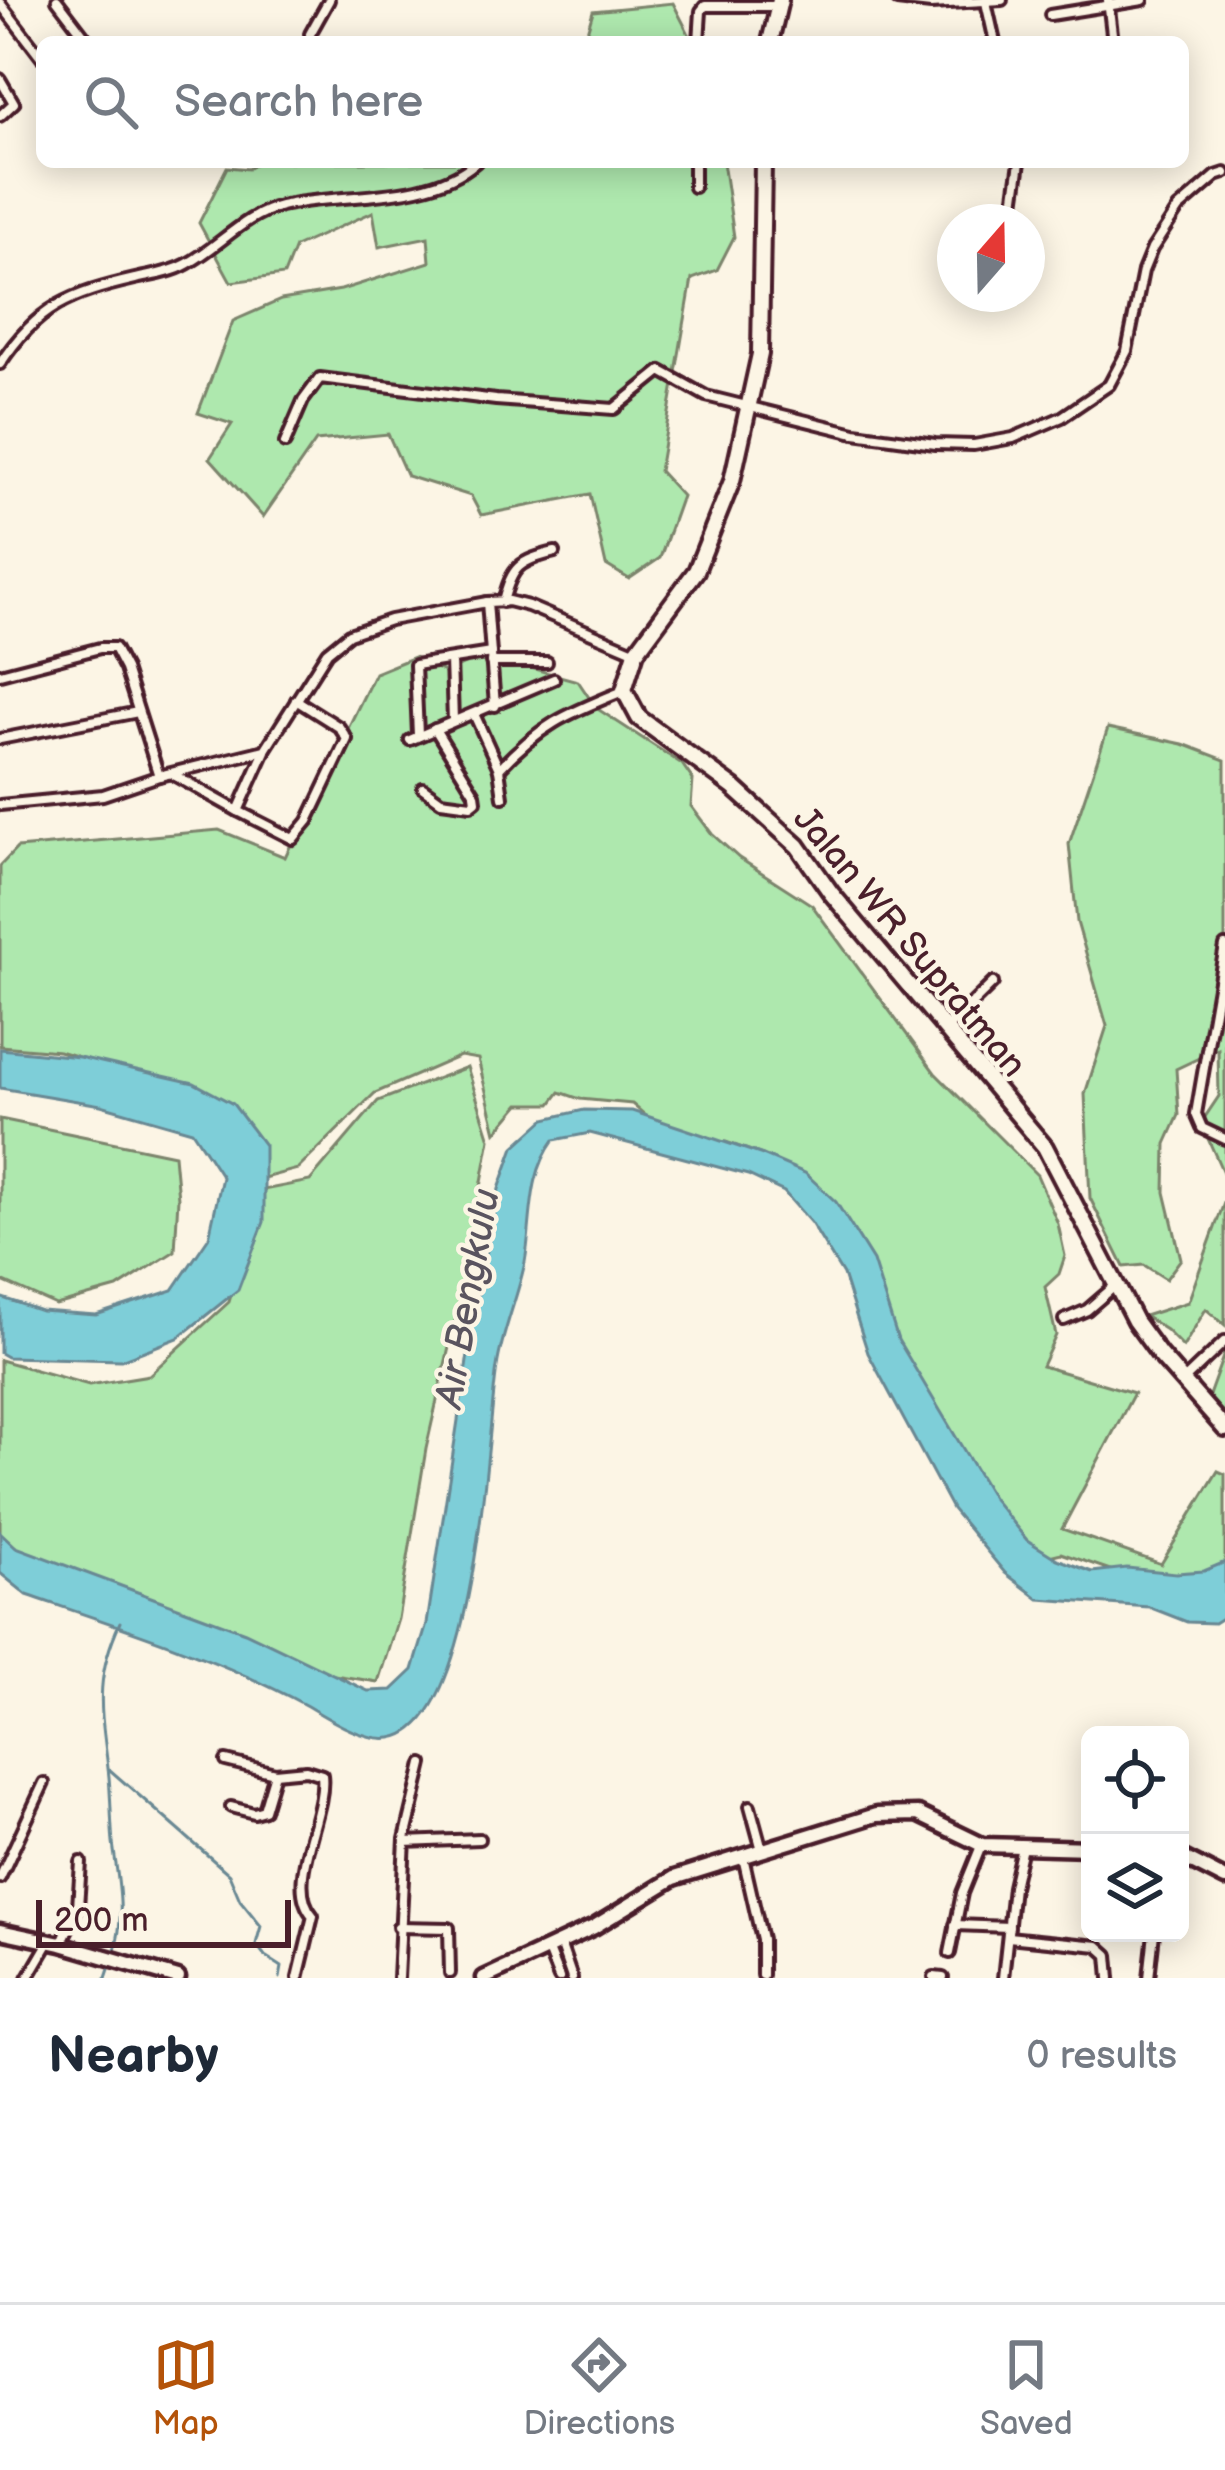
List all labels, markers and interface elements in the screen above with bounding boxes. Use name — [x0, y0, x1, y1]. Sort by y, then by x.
search box — [36, 36, 1189, 168]
icon: search — [78, 69, 144, 135]
text: Search here — [174, 75, 423, 130]
north arrow — [937, 204, 1045, 312]
street label: Jalan WR Supratman — [784, 799, 1035, 1086]
water label: Air Bengkulu — [426, 1185, 511, 1414]
map controls — [1081, 1726, 1189, 1942]
button: locate — [1081, 1726, 1189, 1834]
button: layers — [1081, 1834, 1189, 1942]
scale bar — [36, 1894, 291, 1947]
text: 200 m — [54, 1901, 148, 1941]
text: Nearby — [48, 2026, 219, 2087]
text: 0 results — [1026, 2033, 1177, 2080]
tab: Map — [152, 2332, 219, 2444]
tab: Directions — [523, 2332, 675, 2444]
tab: Saved — [980, 2332, 1073, 2444]

